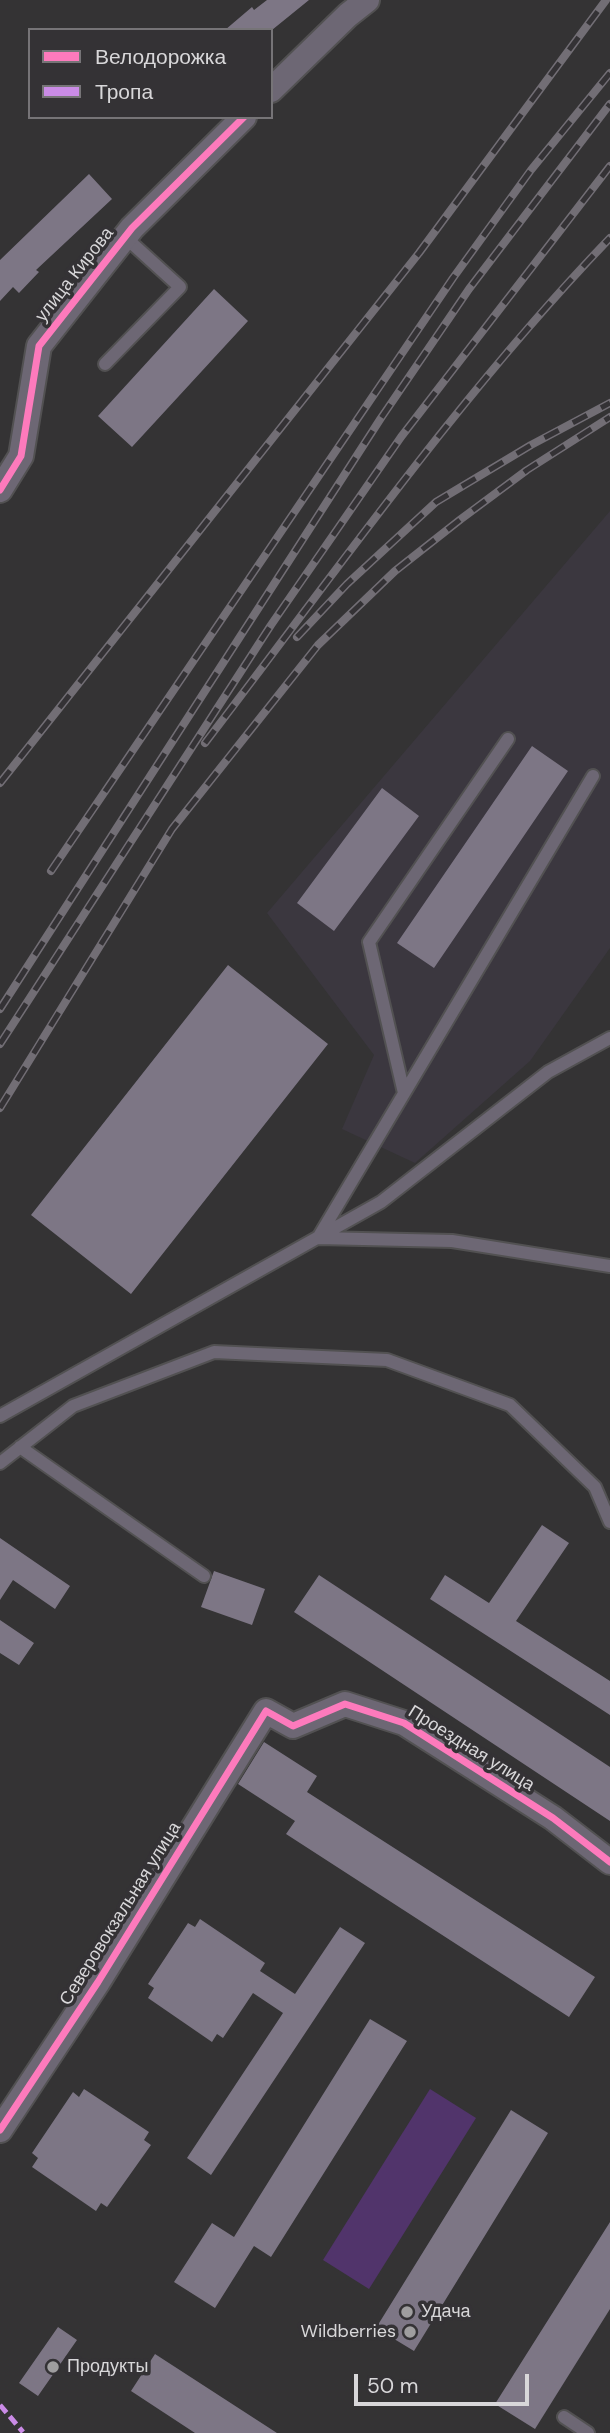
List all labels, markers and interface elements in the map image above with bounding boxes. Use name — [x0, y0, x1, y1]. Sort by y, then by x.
legend — [28, 28, 273, 119]
text: Велодорожка — [95, 43, 226, 71]
text: Тропа — [95, 78, 153, 106]
street label: улица Кирова — [31, 223, 119, 327]
street label: Проездная улица — [404, 1701, 538, 1797]
street label: Северовокзальная улица — [56, 1818, 186, 2010]
place label: Удача — [421, 2301, 471, 2323]
marker: Удача — [399, 2304, 415, 2320]
place label: Wildberries — [301, 2321, 396, 2343]
marker: Wildberries — [402, 2324, 418, 2340]
place label: Продукты — [67, 2356, 148, 2378]
marker: Продукты — [45, 2359, 61, 2375]
scale bar — [358, 2360, 533, 2404]
text: 50 m — [367, 2372, 418, 2400]

